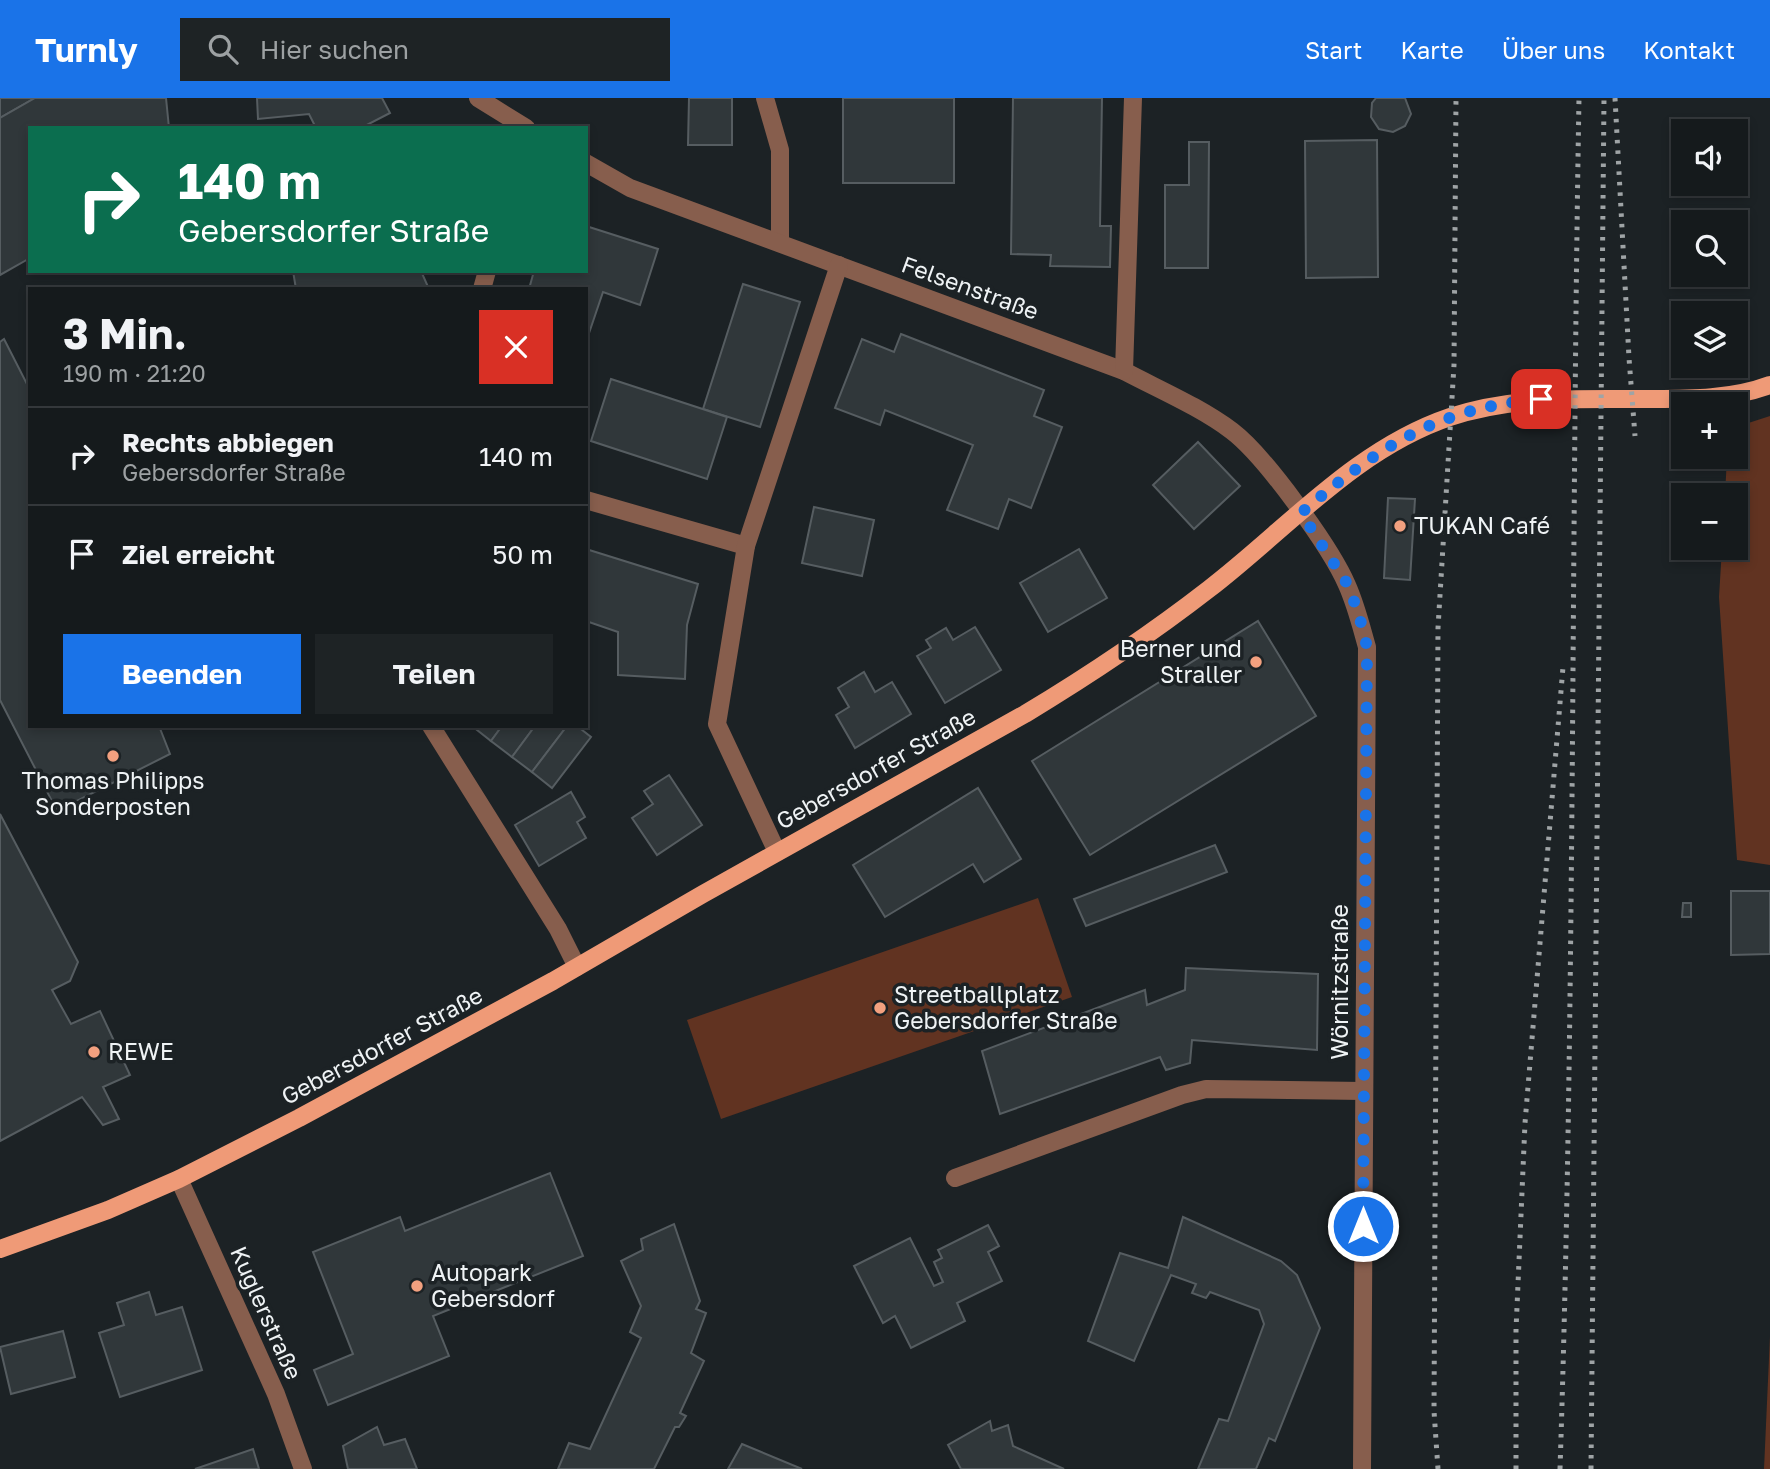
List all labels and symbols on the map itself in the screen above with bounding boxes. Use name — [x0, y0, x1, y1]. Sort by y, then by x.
street label: Felsenstraße — [898, 249, 1043, 325]
pin — [1511, 369, 1571, 429]
place label: TUKAN Café — [1414, 511, 1550, 539]
marker: TUKAN Café — [1392, 518, 1408, 534]
place label: Berner und Straller — [1120, 634, 1242, 688]
marker: Berner und Straller — [1248, 654, 1264, 670]
street label: Gebersdorfer Straße — [771, 702, 980, 835]
marker: Thomas Philipps Sonderposten — [105, 748, 121, 764]
place label: Thomas Philipps Sonderposten — [22, 766, 204, 820]
street label: Wörnitzstraße — [1325, 904, 1353, 1060]
street label: Gebersdorfer Straße — [276, 980, 487, 1110]
place label: Streetballplatz Gebersdorfer Straße — [894, 980, 1118, 1034]
marker: Streetballplatz Gebersdorfer Straße — [872, 1000, 888, 1016]
place label: REWE — [108, 1037, 174, 1065]
marker: REWE — [86, 1044, 102, 1060]
position arrow — [1326, 1189, 1400, 1263]
street label: Kuglerstraße — [225, 1242, 309, 1383]
place label: Autopark Gebersdorf — [431, 1258, 555, 1312]
marker: Autopark Gebersdorf — [409, 1278, 425, 1294]

